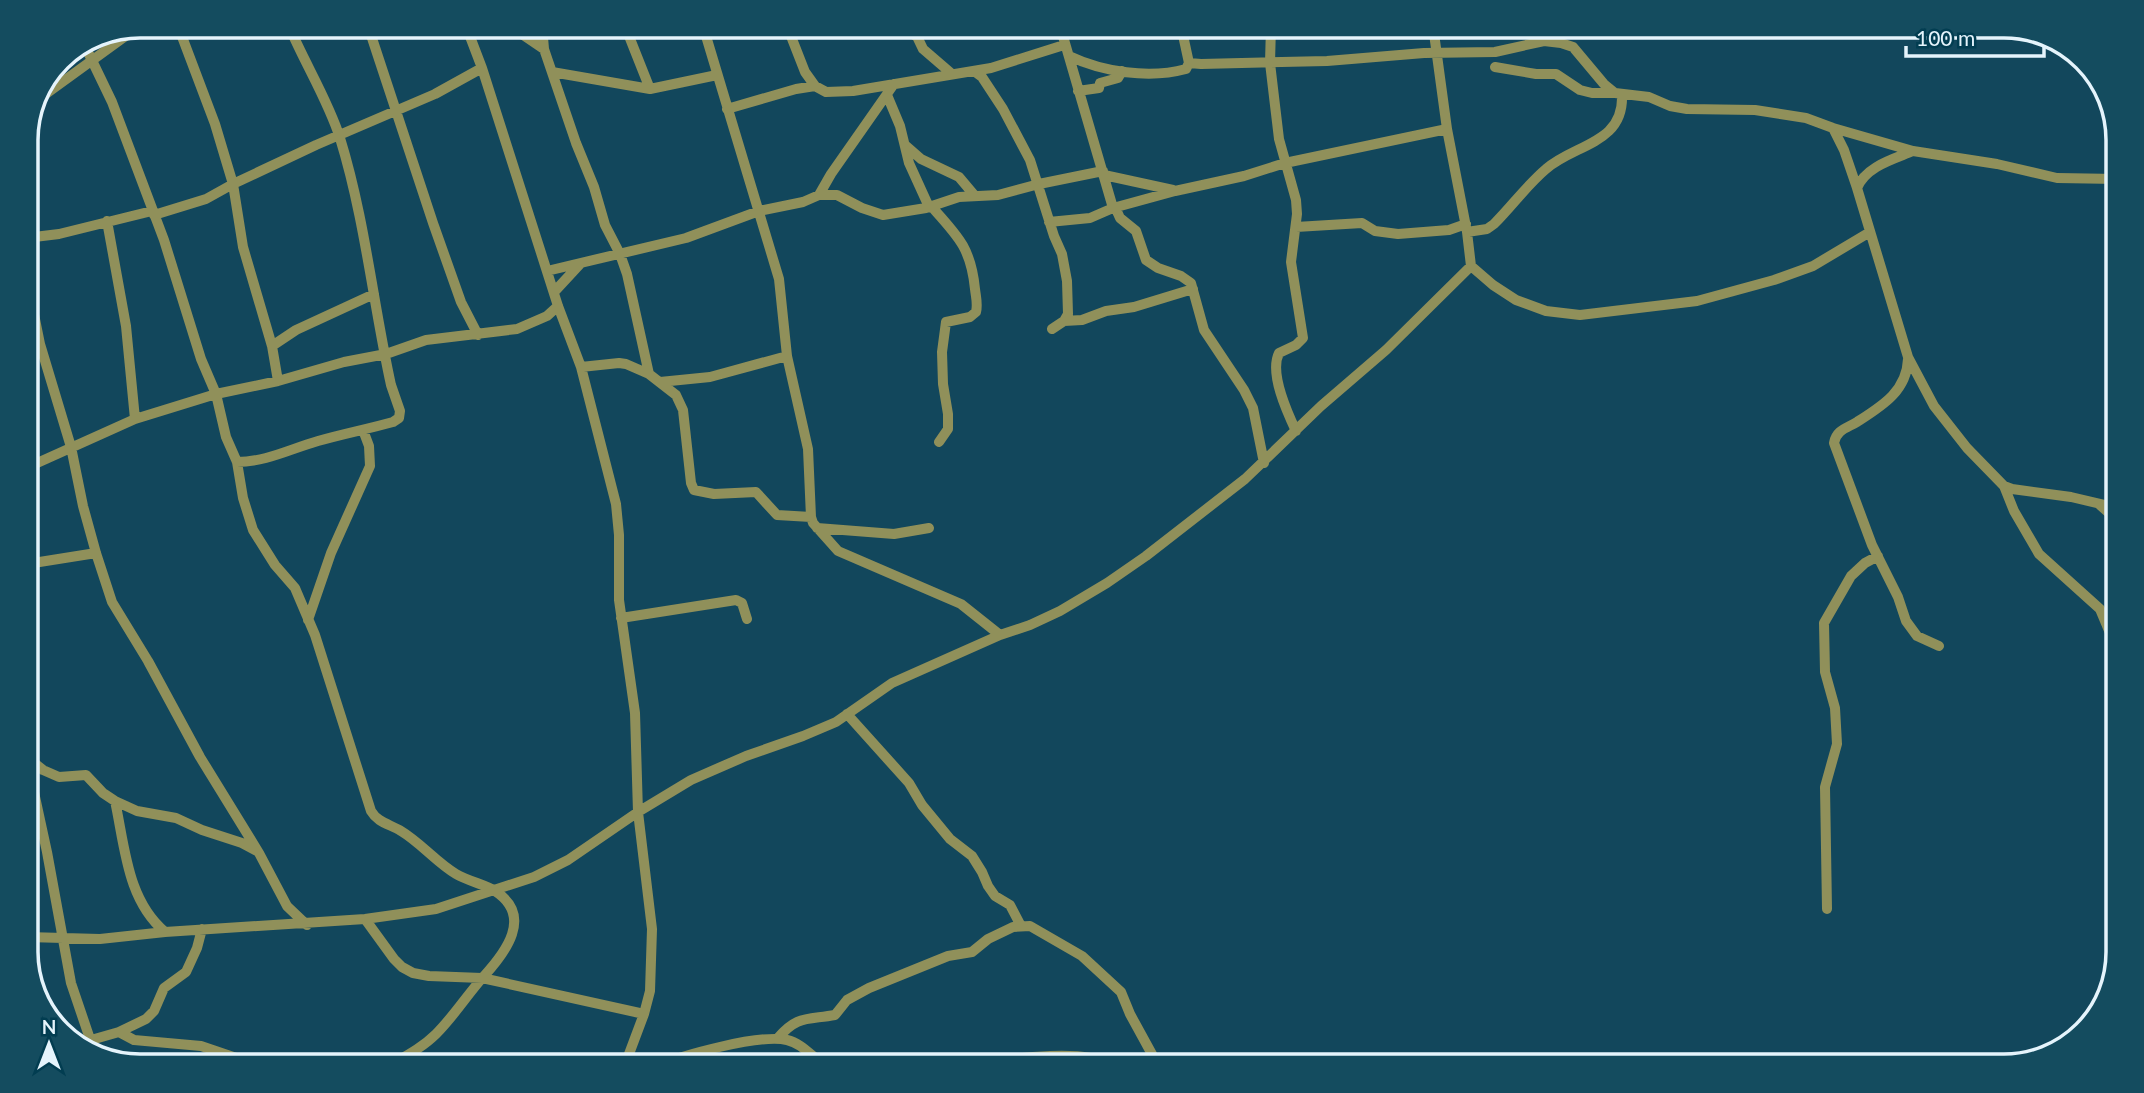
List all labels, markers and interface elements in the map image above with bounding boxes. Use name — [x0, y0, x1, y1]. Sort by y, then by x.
scale bar — [1906, 14, 2044, 58]
text: 100 m — [1916, 25, 1975, 50]
north arrow — [14, 1009, 84, 1079]
text: N — [42, 1015, 56, 1038]

